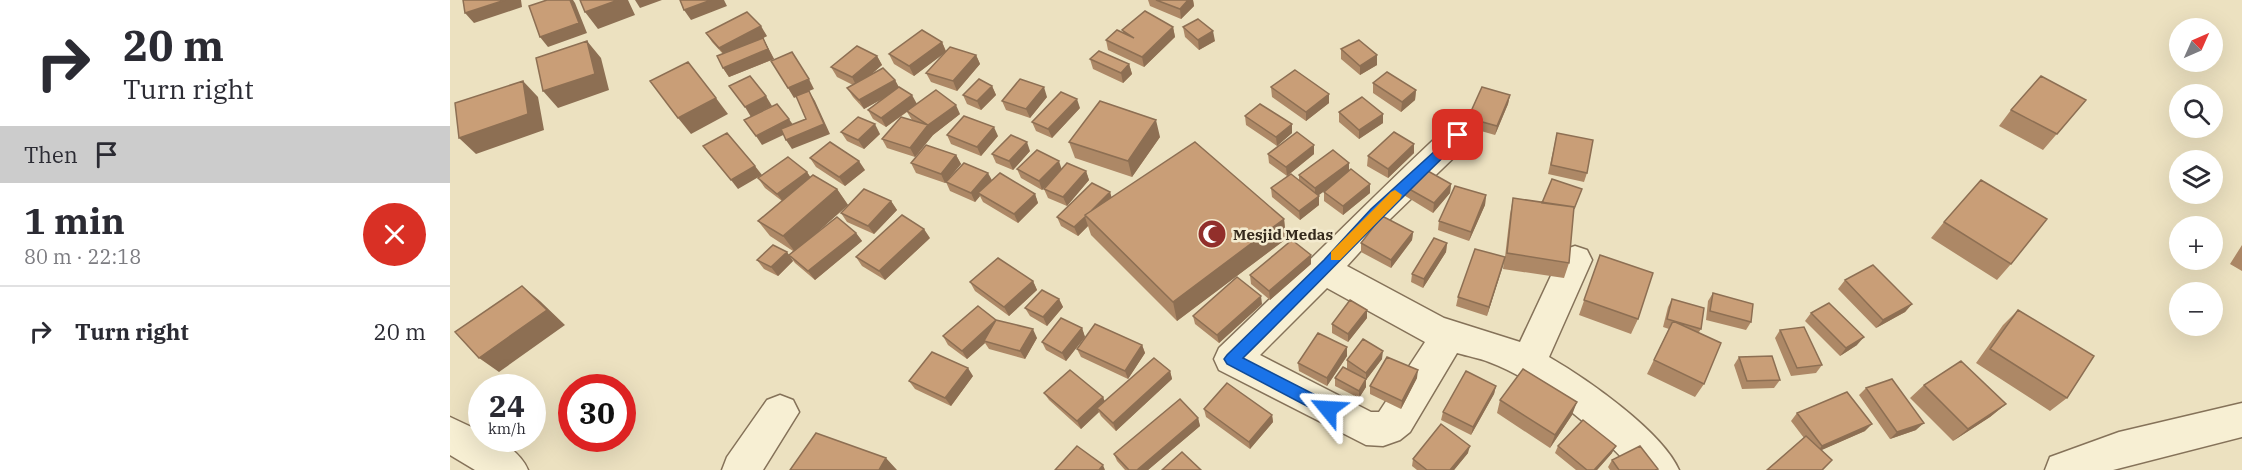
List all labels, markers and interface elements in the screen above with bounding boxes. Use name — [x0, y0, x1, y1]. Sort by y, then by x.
text: 20 m — [123, 18, 224, 73]
north arrow — [2169, 18, 2223, 72]
map controls — [2169, 18, 2223, 336]
icon: right — [24, 24, 102, 102]
text: Turn right — [123, 71, 254, 106]
button: search — [2169, 84, 2223, 138]
pin — [1432, 109, 1483, 160]
icon: arrive — [1441, 118, 1474, 151]
icon: arrive — [90, 138, 123, 171]
text: Then — [24, 140, 78, 169]
button: layers — [2169, 150, 2223, 204]
text: 1 min — [24, 197, 125, 244]
button: close — [363, 203, 426, 266]
button: + — [2169, 216, 2223, 270]
mosque icon: Mesjid Medas — [1196, 218, 1228, 250]
place label: Mesjid Medas — [1233, 225, 1333, 244]
text: 80 m · 22:18 — [24, 243, 141, 270]
button: − — [2169, 282, 2223, 336]
icon: right — [24, 315, 57, 348]
text: Turn right — [75, 317, 189, 346]
text: 20 m — [374, 317, 426, 346]
speed limit sign: 30 — [558, 374, 636, 452]
position arrow — [1296, 377, 1360, 441]
text: 24 — [489, 386, 525, 425]
text: km/h — [488, 419, 526, 438]

